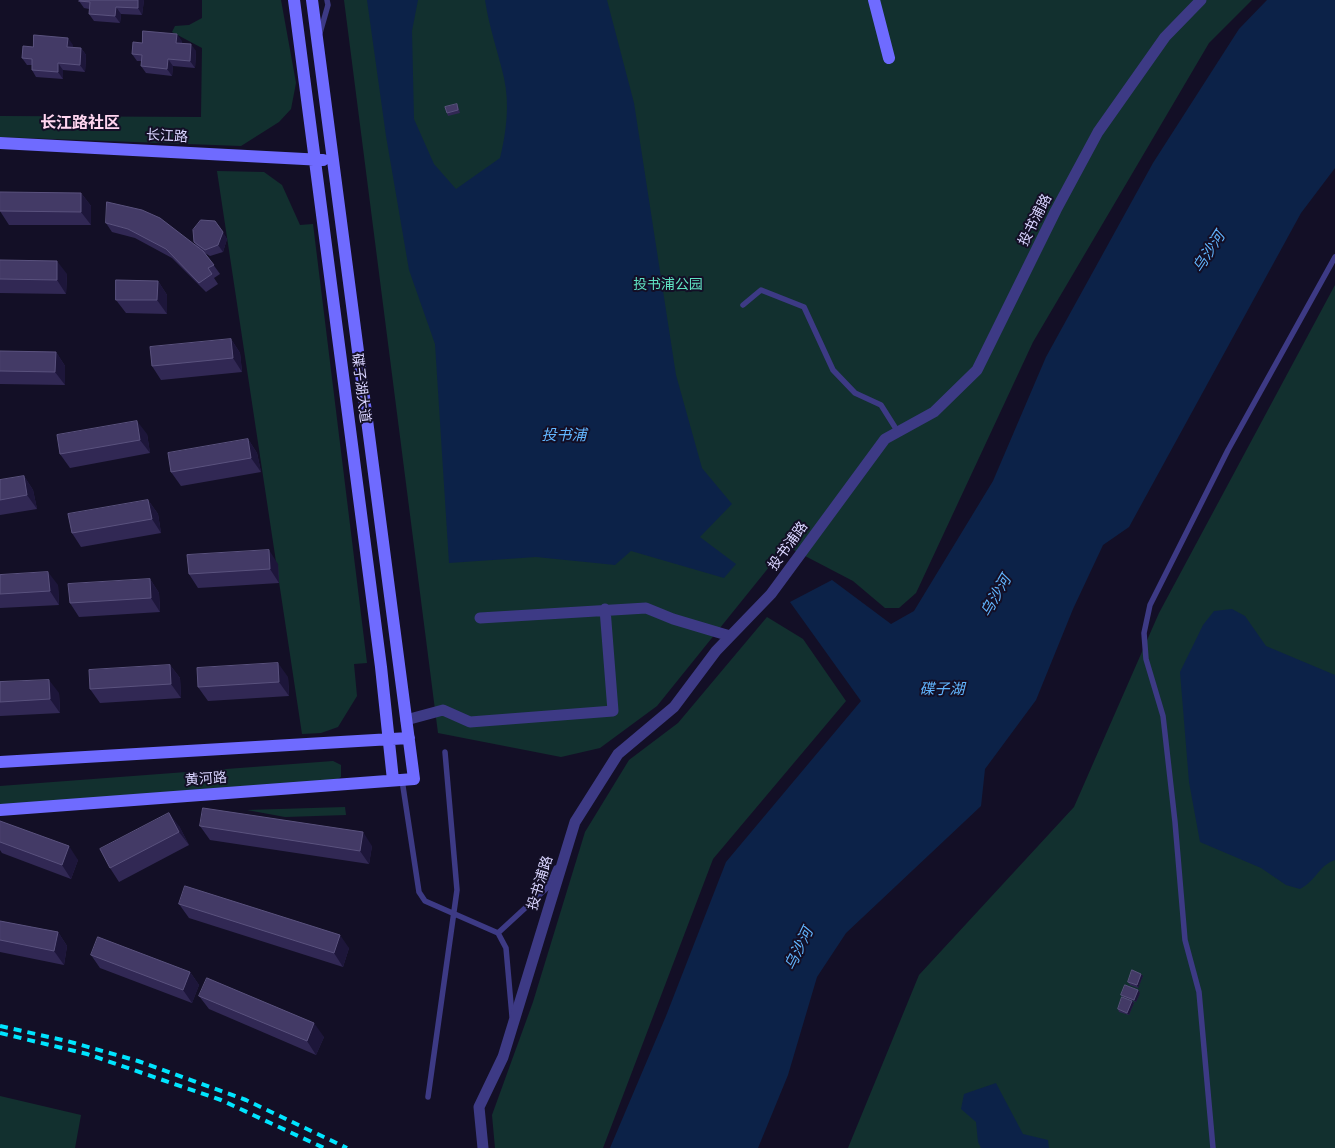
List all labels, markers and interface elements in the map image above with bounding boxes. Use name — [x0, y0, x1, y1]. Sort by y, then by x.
district label: 长江路社区 — [40, 113, 120, 133]
street label: 长江路 — [146, 127, 188, 145]
street label: 投书浦路 — [1015, 191, 1055, 249]
water label: 乌沙河 — [1189, 228, 1229, 276]
park label: 投书浦公园 — [633, 277, 703, 293]
street label: 碟子湖大道 — [348, 352, 374, 424]
water label: 投书浦 — [542, 426, 586, 444]
street label: 投书浦路 — [765, 518, 811, 574]
water label: 乌沙河 — [977, 572, 1015, 620]
water label: 碟子湖 — [920, 680, 964, 698]
street label: 黄河路 — [184, 769, 228, 789]
street label: 投书浦路 — [524, 854, 556, 912]
water label: 乌沙河 — [781, 925, 817, 973]

